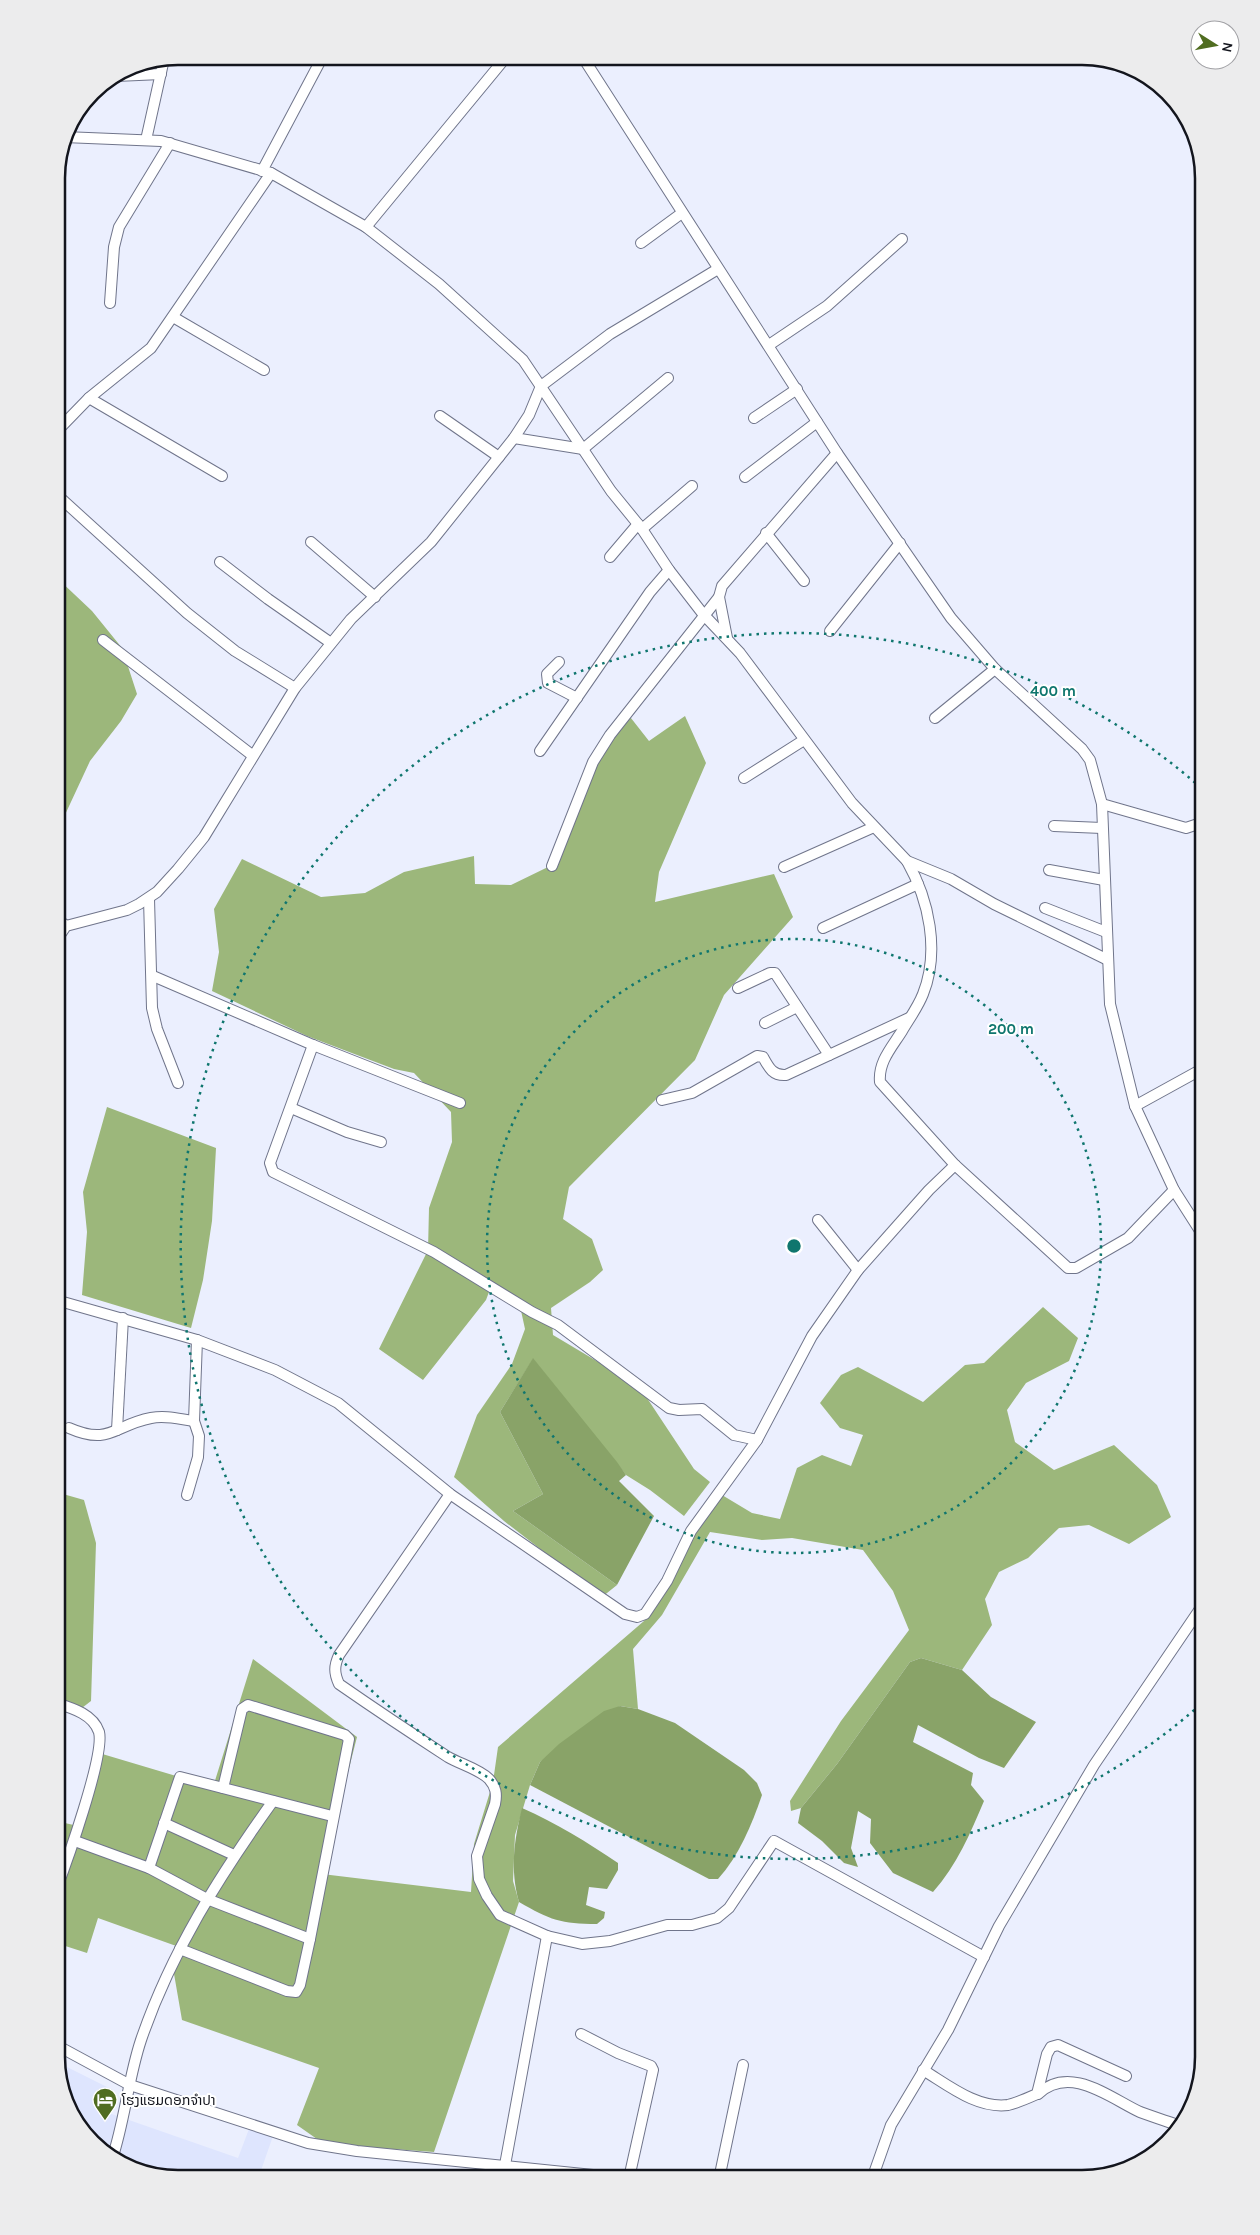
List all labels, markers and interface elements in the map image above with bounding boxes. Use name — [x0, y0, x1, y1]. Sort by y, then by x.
north arrow — [1190, 20, 1240, 70]
text: N — [1218, 41, 1237, 54]
text: 400 m — [1030, 682, 1076, 700]
text: 200 m — [988, 1020, 1034, 1038]
centre of rings — [785, 1237, 803, 1255]
hotel icon: ໂຮງແຮມດອກຈຳປາ — [92, 2087, 118, 2121]
place label: ໂຮງແຮມດອກຈຳປາ — [121, 2092, 216, 2109]

